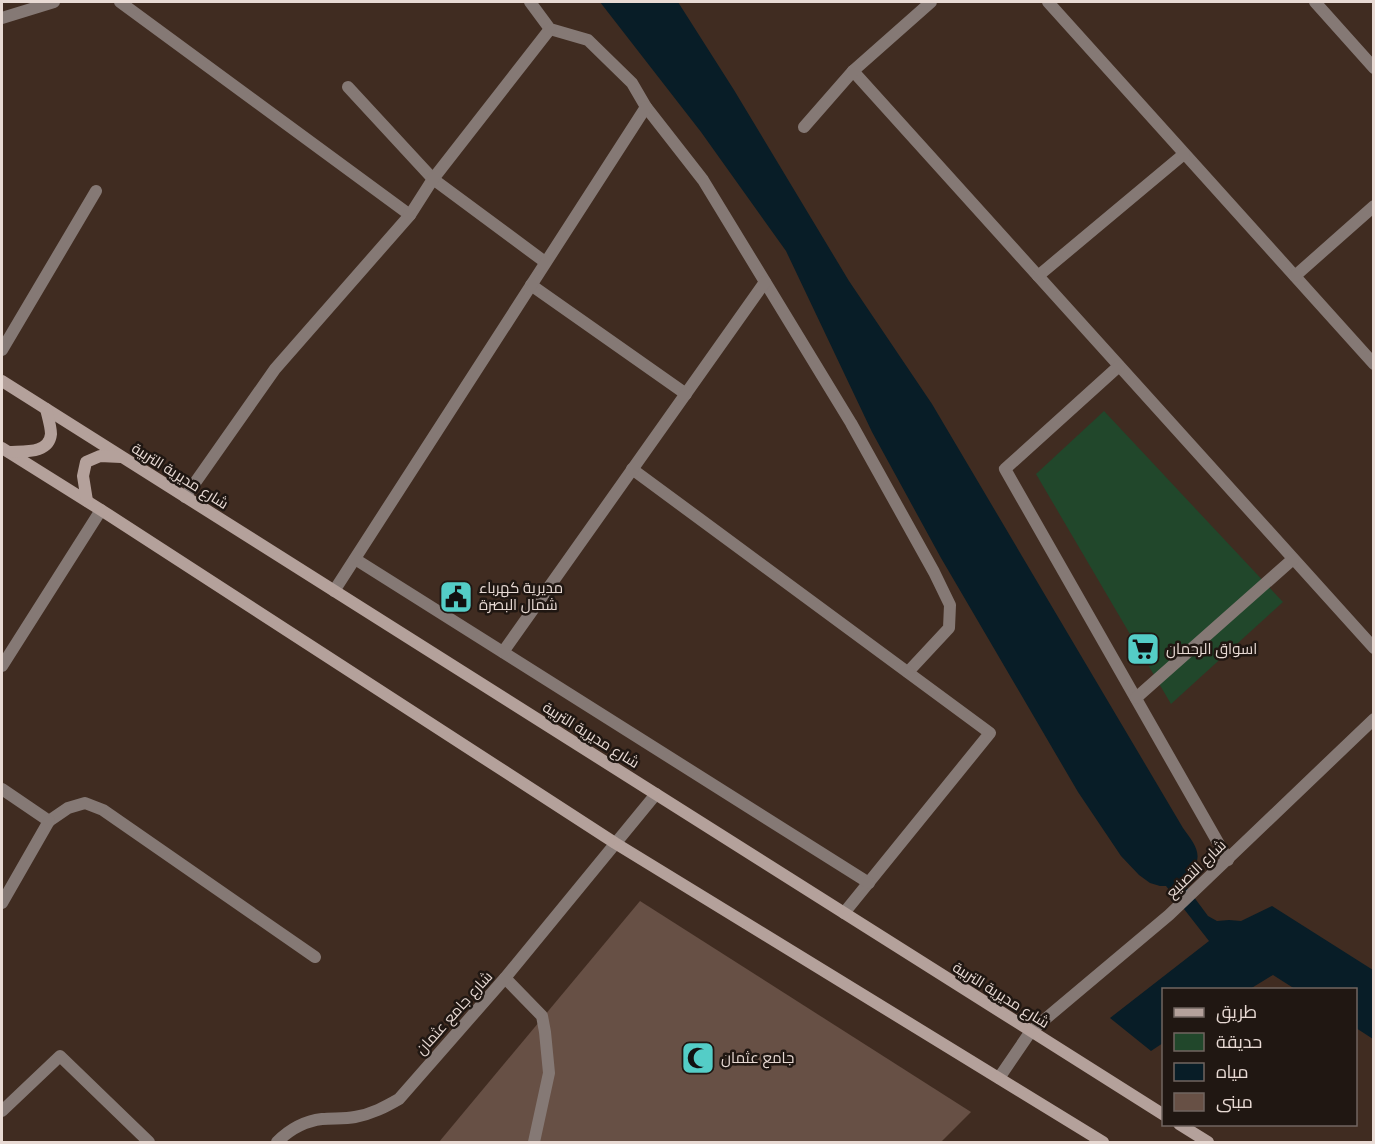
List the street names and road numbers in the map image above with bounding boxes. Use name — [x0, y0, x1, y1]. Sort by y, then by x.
street label: شارع مديرية التربية — [127, 439, 232, 515]
street label: شارع مديرية التربية — [538, 698, 643, 774]
street label: شارع التصنيع — [1162, 836, 1231, 903]
street label: شارع مديرية التربية — [948, 958, 1053, 1034]
street label: شارع جامع عثمان — [412, 968, 498, 1060]

